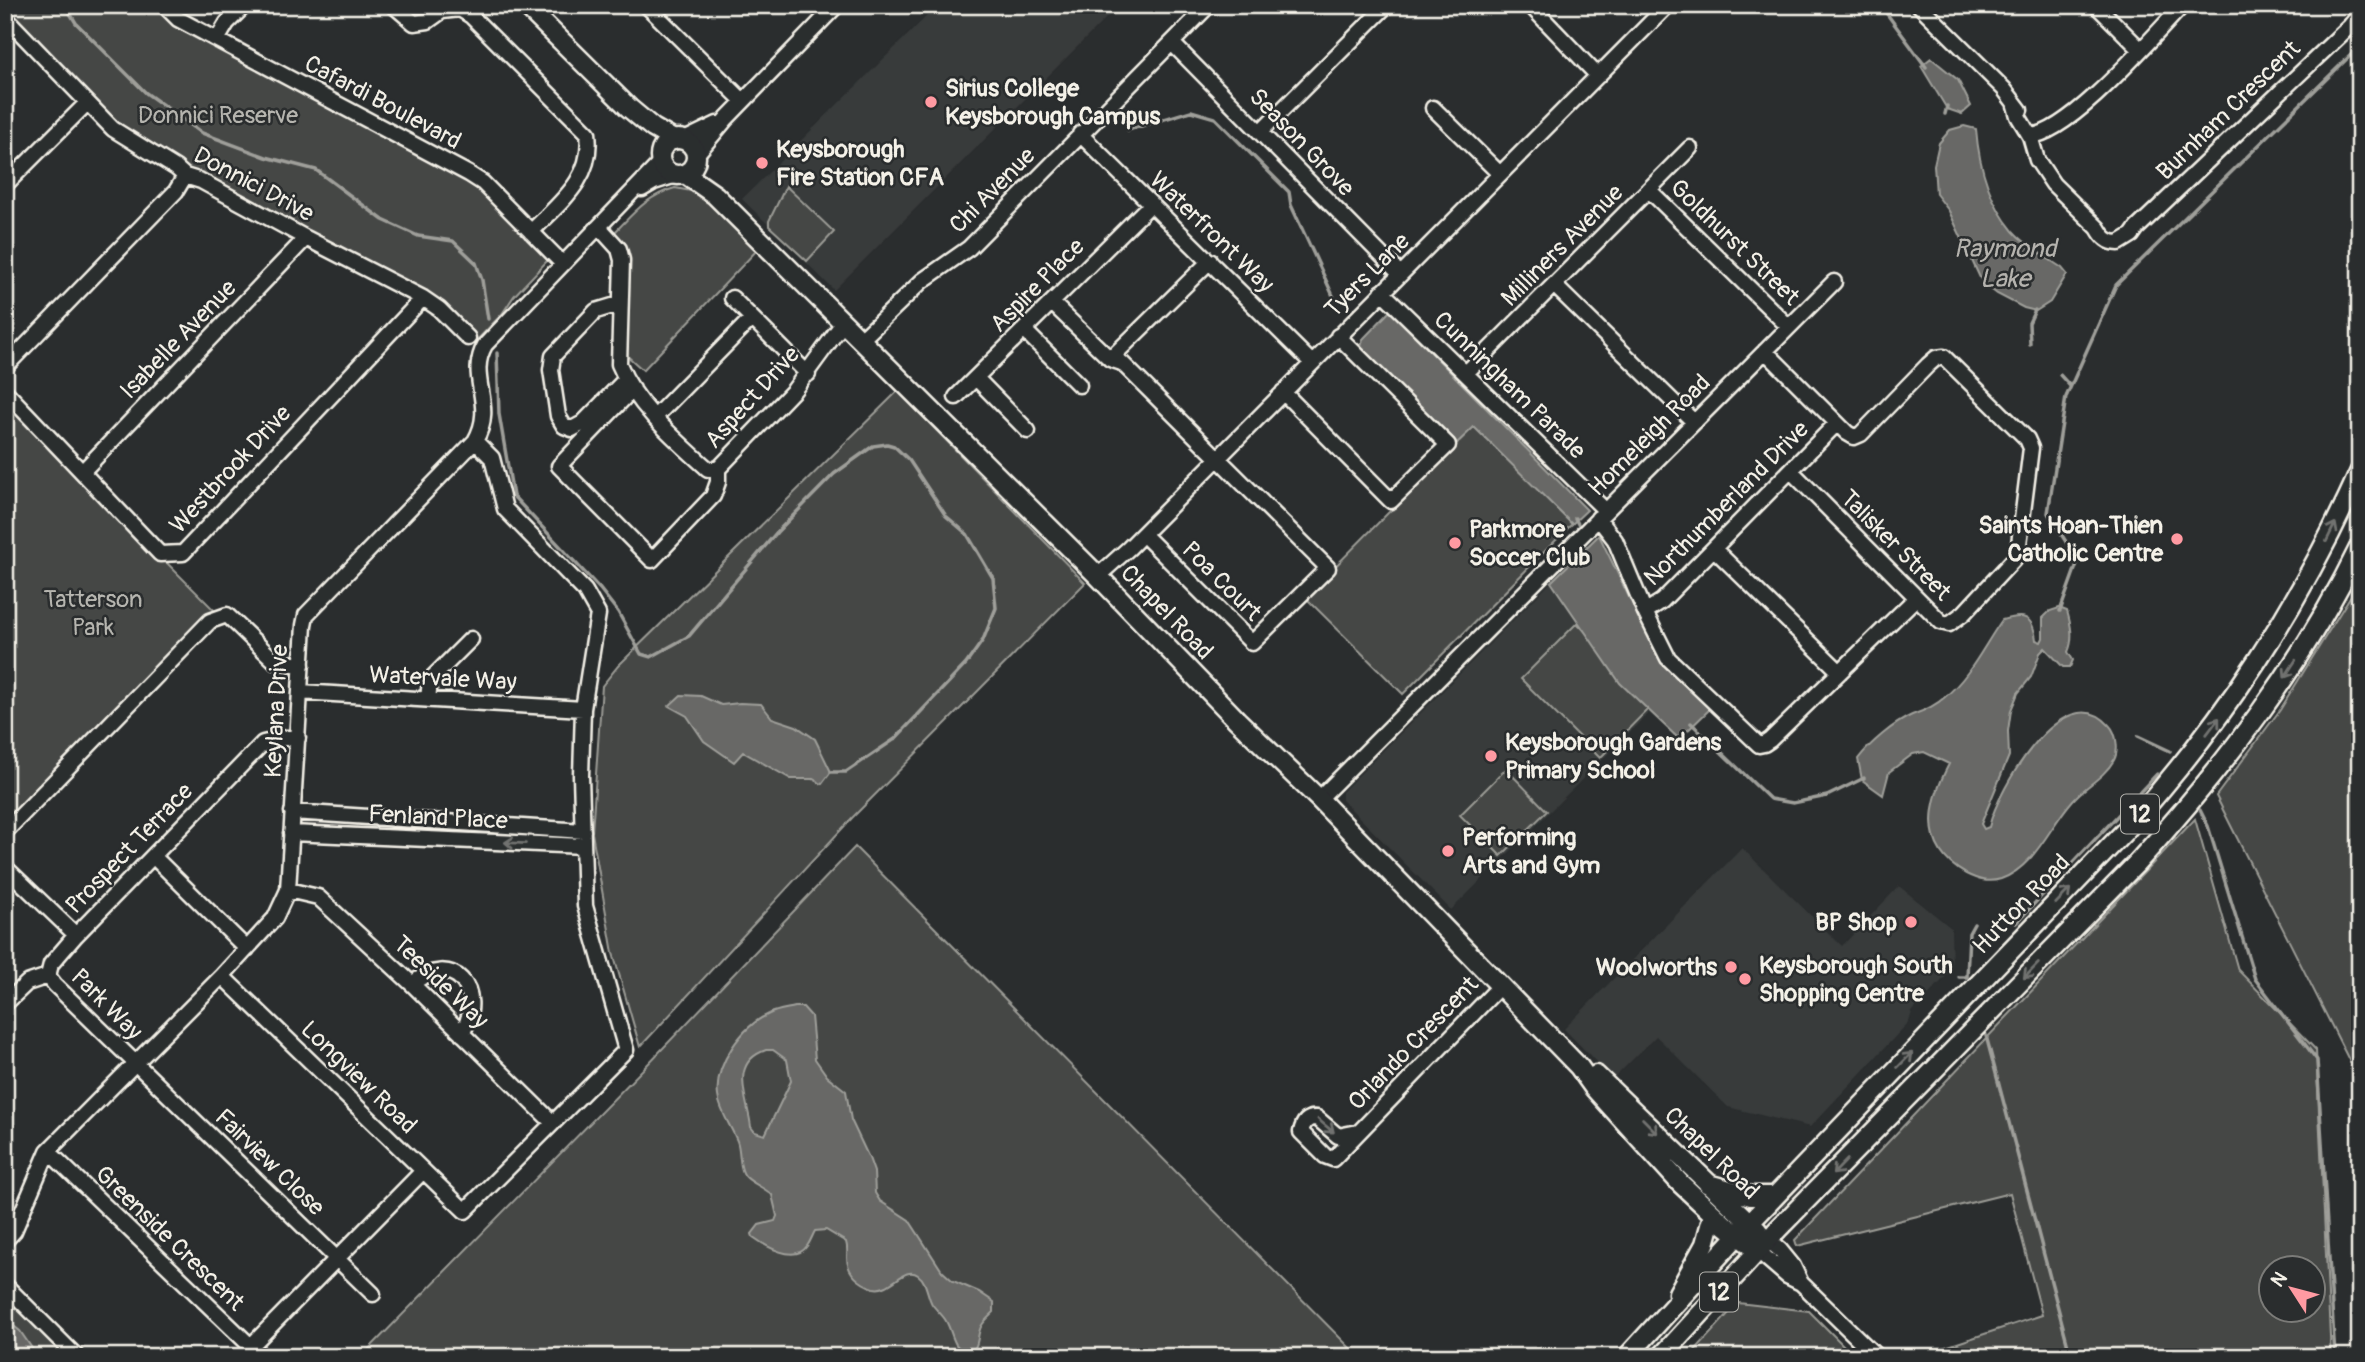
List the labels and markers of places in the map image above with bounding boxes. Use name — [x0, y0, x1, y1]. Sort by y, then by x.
place label: Sirius College Keysborough Campus — [945, 74, 1160, 131]
marker: Sirius College Keysborough Campus — [923, 94, 939, 110]
place label: Keysborough Fire Station CFA — [776, 135, 945, 192]
marker: Keysborough Fire Station CFA — [754, 155, 770, 171]
place label: Saints Hoan-Thien Catholic Centre — [1979, 511, 2164, 568]
place label: Parkmore Soccer Club — [1469, 515, 1590, 572]
marker: Saints Hoan-Thien Catholic Centre — [2169, 531, 2185, 547]
marker: Parkmore Soccer Club — [1447, 535, 1463, 551]
place label: Keysborough Gardens Primary School — [1505, 728, 1721, 785]
marker: Keysborough Gardens Primary School — [1483, 748, 1499, 764]
place label: Performing Arts and Gym — [1462, 823, 1600, 880]
marker: Performing Arts and Gym — [1440, 843, 1456, 859]
place label: BP Shop — [1815, 908, 1897, 937]
marker: BP Shop — [1903, 914, 1919, 930]
place label: Keysborough South Shopping Centre — [1759, 951, 1953, 1008]
place label: Woolworths — [1596, 953, 1717, 982]
marker: Woolworths — [1723, 959, 1739, 975]
marker: Keysborough South Shopping Centre — [1737, 971, 1753, 987]

